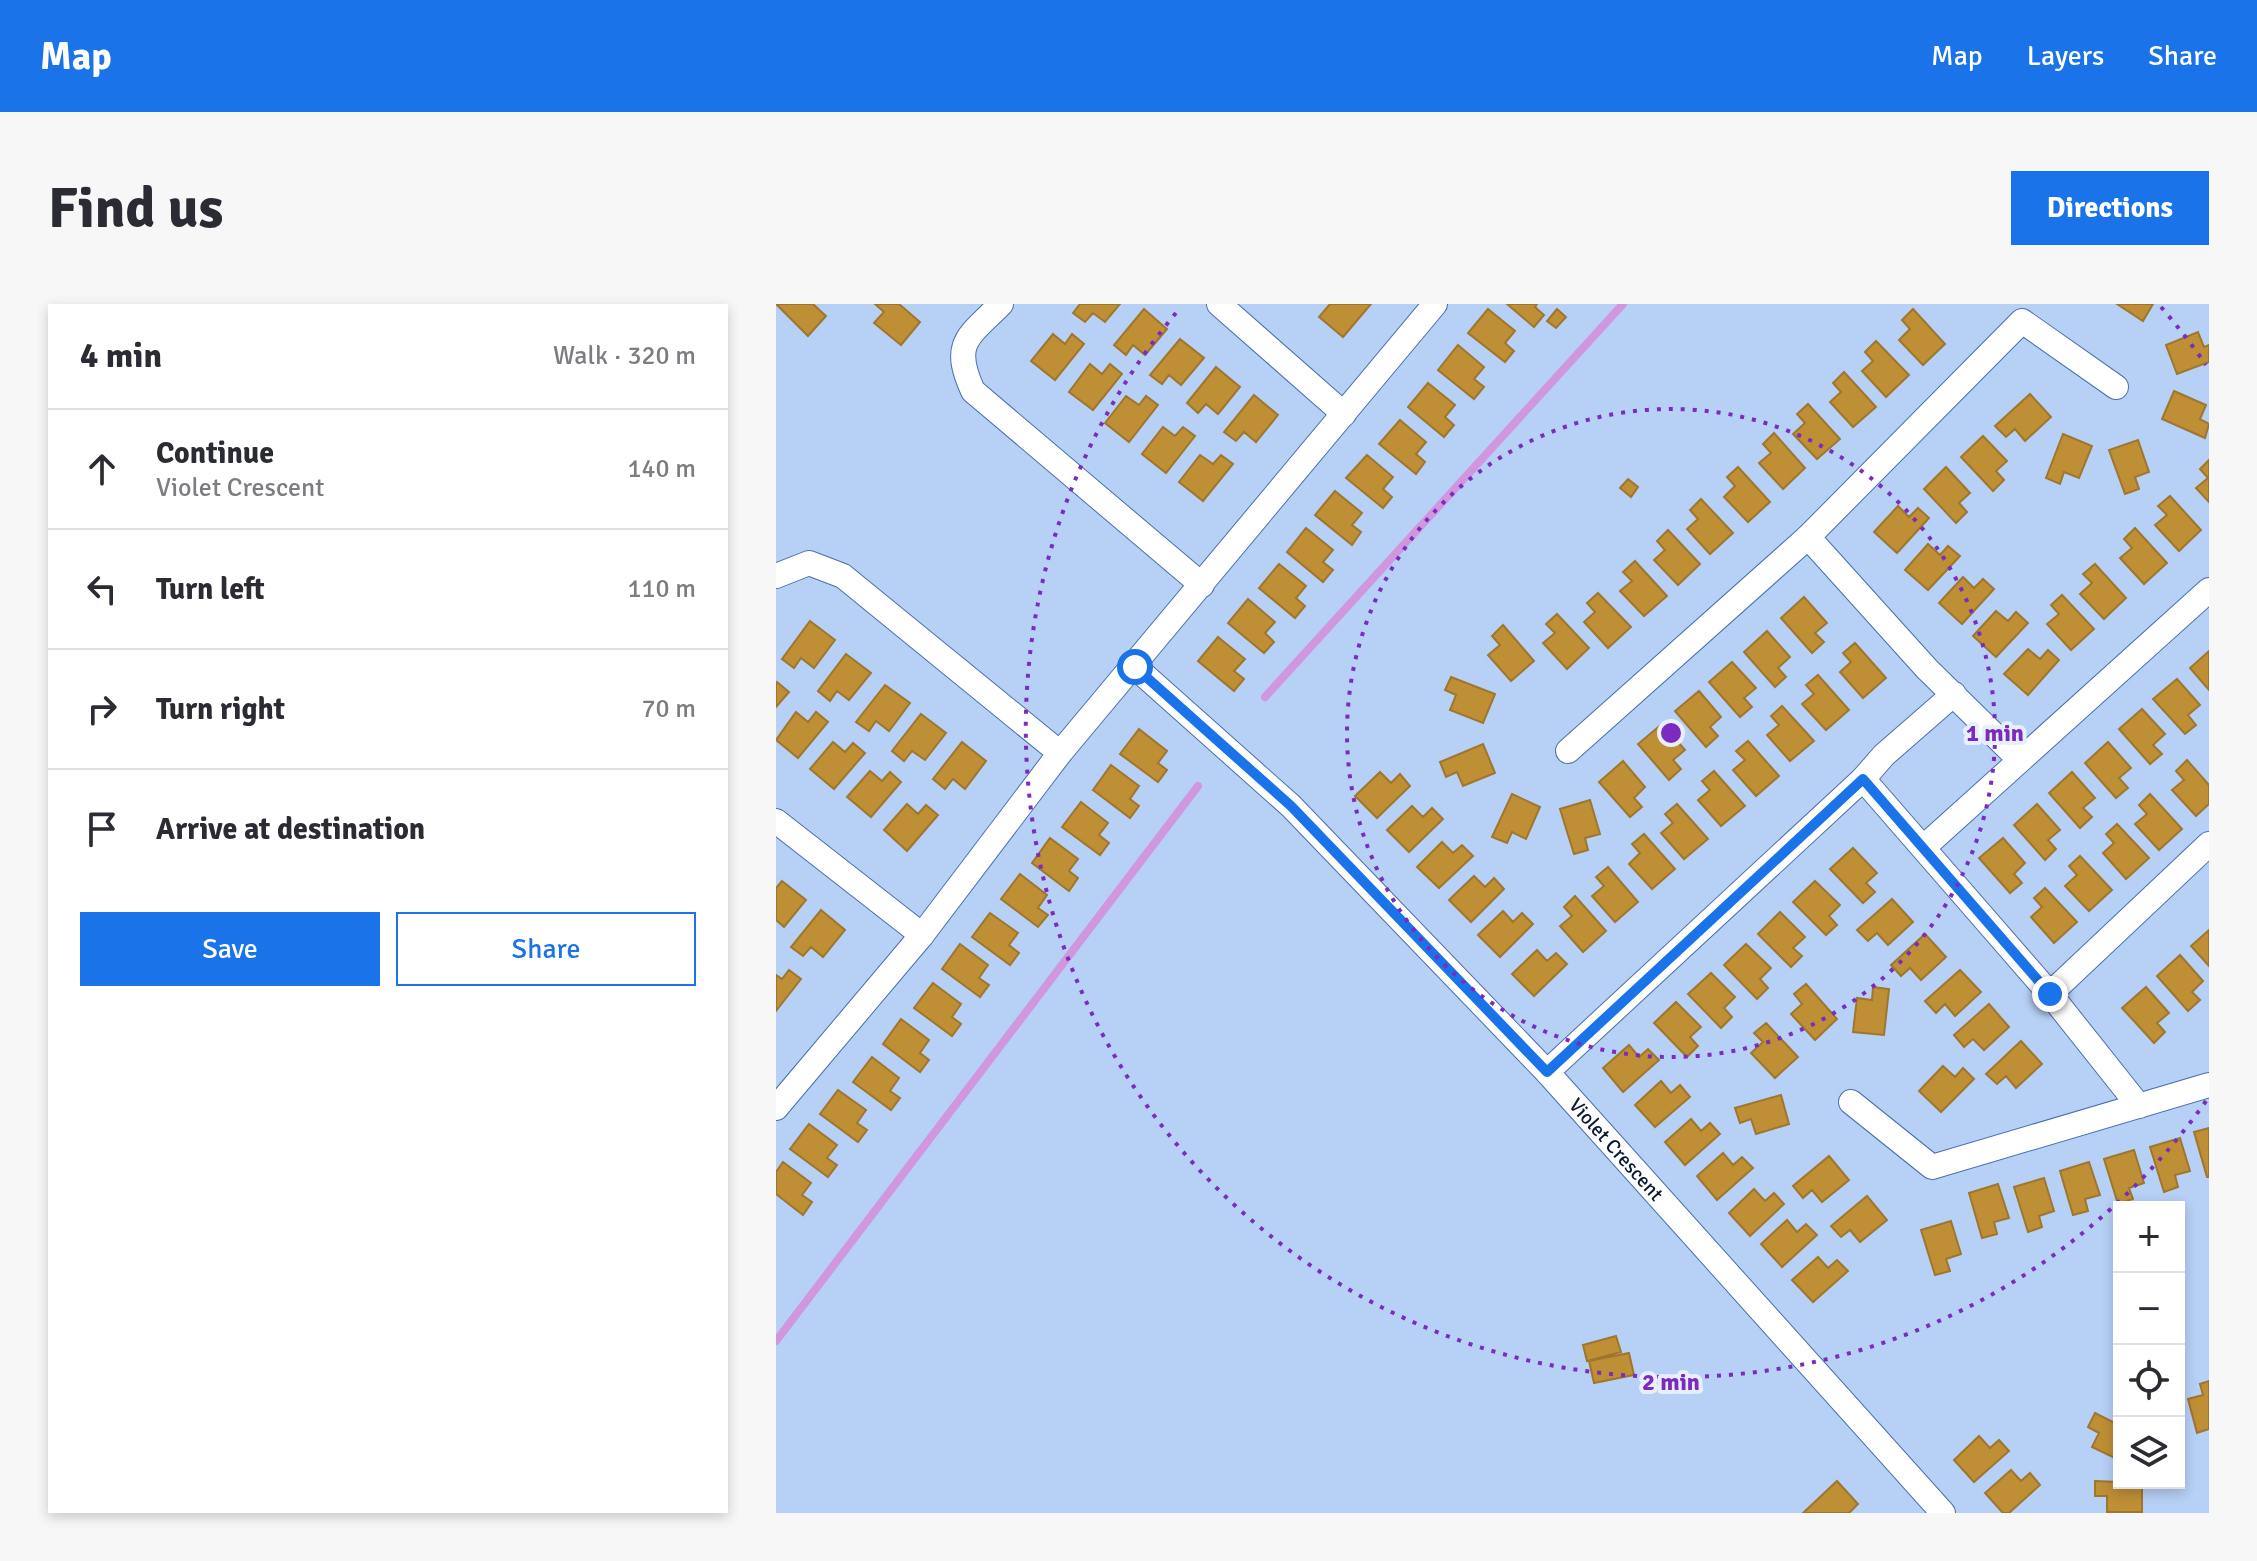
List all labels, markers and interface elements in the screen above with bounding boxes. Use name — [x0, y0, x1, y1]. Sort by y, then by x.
text: Map — [40, 33, 112, 80]
text: Map — [1931, 39, 1983, 73]
text: Layers — [2027, 39, 2104, 73]
text: Share — [2148, 39, 2217, 73]
button: Directions — [2011, 171, 2209, 245]
text: Find us — [48, 174, 223, 243]
text: 4 min — [80, 335, 162, 377]
text: Walk · 320 m — [553, 340, 696, 372]
text: Continue — [156, 435, 274, 472]
icon: ahead — [80, 447, 124, 491]
text: 140 m — [627, 453, 696, 485]
text: Violet Crescent — [156, 472, 324, 504]
icon: left — [80, 567, 124, 611]
text: Turn left — [156, 571, 265, 608]
text: 110 m — [627, 573, 696, 605]
route start — [1117, 649, 1153, 685]
icon: right — [80, 687, 124, 731]
text: Turn right — [156, 691, 285, 728]
text: 70 m — [641, 693, 696, 725]
text: 1 min — [1966, 718, 2024, 748]
centre of rings — [1657, 719, 1685, 747]
icon: arrive — [80, 807, 124, 851]
text: Arrive at destination — [156, 811, 425, 848]
button: Save — [80, 912, 380, 986]
button: Share — [396, 912, 696, 986]
route end — [2032, 976, 2068, 1012]
street label: Violet Crescent — [1563, 1093, 1669, 1206]
map controls — [2113, 1201, 2185, 1489]
button: + — [2113, 1201, 2185, 1273]
button: − — [2113, 1273, 2185, 1345]
button: locate — [2113, 1345, 2185, 1417]
text: 2 min — [1642, 1367, 1700, 1397]
button: layers — [2113, 1417, 2185, 1489]

